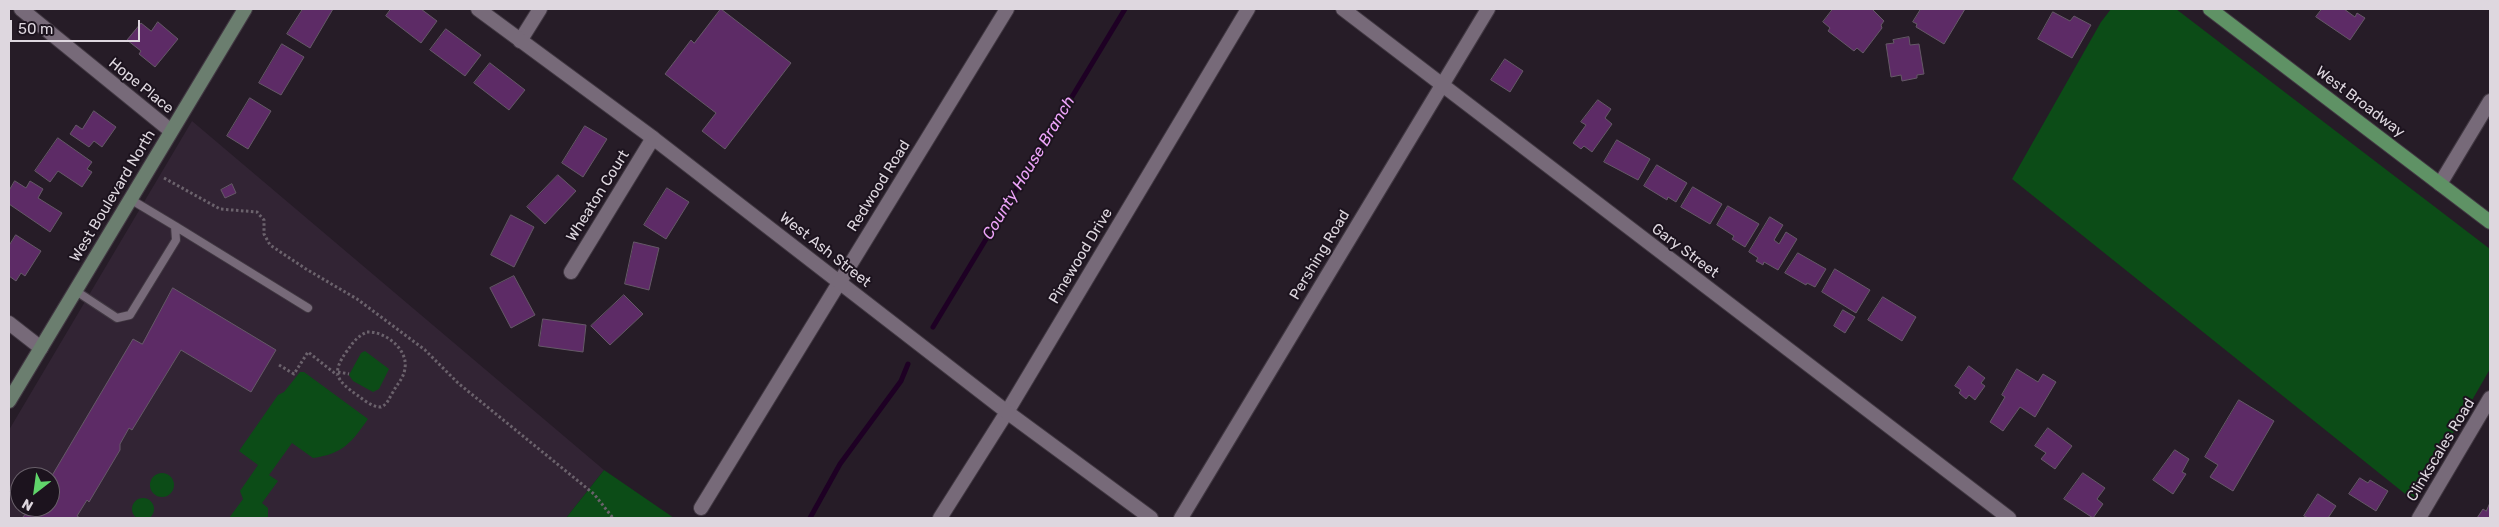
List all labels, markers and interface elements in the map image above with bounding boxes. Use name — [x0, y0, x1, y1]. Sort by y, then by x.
scale bar — [12, 10, 142, 42]
text: 50 m — [18, 20, 53, 38]
street label: Hope Place — [105, 54, 177, 118]
street label: West Broadway — [2312, 63, 2408, 141]
water label: County House Branch — [979, 93, 1079, 243]
street label: West Boulevard North — [66, 127, 160, 265]
street label: Redwood Road — [844, 137, 914, 235]
street label: Wheaton Court — [563, 147, 633, 245]
street label: Pinewood Drive — [1045, 205, 1117, 307]
street label: Pershing Road — [1286, 207, 1354, 303]
street label: West Ash Street — [776, 209, 874, 291]
street label: Gary Street — [1648, 220, 1722, 282]
street label: Clinkscales Road — [2403, 395, 2479, 505]
north arrow — [10, 467, 60, 517]
text: N — [19, 495, 36, 514]

